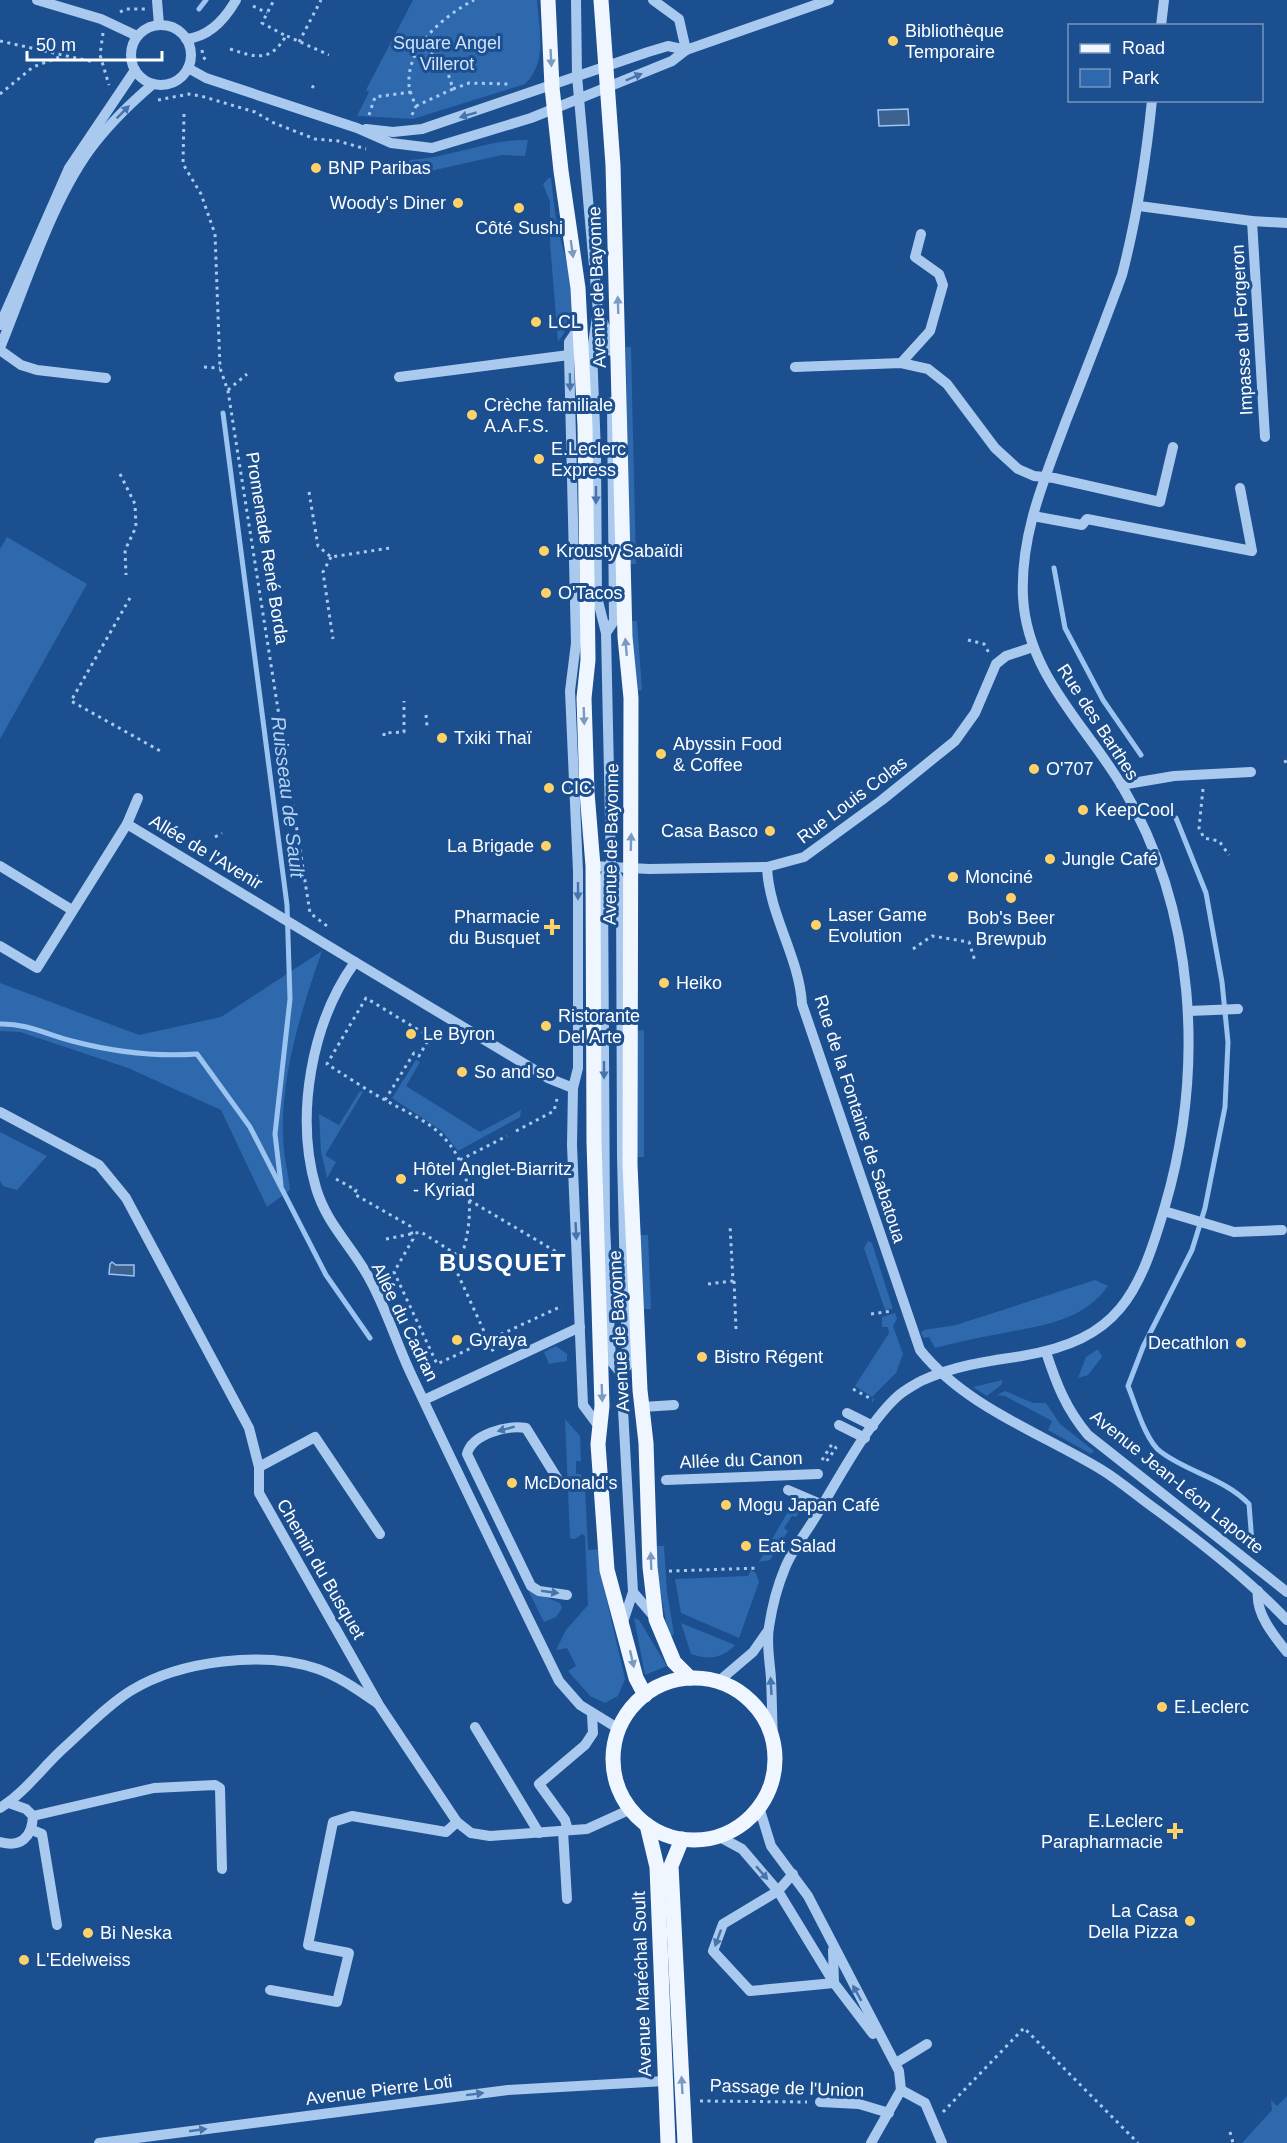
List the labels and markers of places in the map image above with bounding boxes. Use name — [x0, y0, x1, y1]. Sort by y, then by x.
place label: Bibliothèque Temporaire — [905, 21, 1004, 62]
marker: Bibliothèque Temporaire — [886, 34, 900, 48]
place label: BNP Paribas — [328, 158, 431, 178]
marker: BNP Paribas — [309, 161, 323, 175]
place label: Woody's Diner — [330, 193, 446, 213]
marker: Woody's Diner — [451, 196, 465, 210]
marker: Côté Sushi — [512, 201, 526, 215]
place label: Côté Sushi — [475, 218, 563, 238]
place label: LCL — [548, 312, 581, 332]
marker: LCL — [529, 315, 543, 329]
place label: Crèche familiale A.A.F.S. — [484, 395, 613, 436]
marker: Crèche familiale A.A.F.S. — [465, 408, 479, 422]
place label: E.Leclerc Express — [551, 439, 626, 480]
marker: E.Leclerc Express — [532, 452, 546, 466]
place label: Krousty Sabaïdi — [556, 541, 683, 561]
marker: Krousty Sabaïdi — [537, 544, 551, 558]
place label: O'Tacos — [558, 583, 622, 603]
marker: O'Tacos — [539, 586, 553, 600]
place label: Txiki Thaï — [454, 728, 532, 748]
marker: Txiki Thaï — [435, 731, 449, 745]
place label: Abyssin Food & Coffee — [673, 734, 782, 775]
marker: Abyssin Food & Coffee — [654, 747, 668, 761]
place label: O'707 — [1046, 759, 1093, 779]
marker: O'707 — [1027, 762, 1041, 776]
place label: CIC — [561, 778, 592, 798]
marker: CIC — [542, 781, 556, 795]
place label: KeepCool — [1095, 800, 1174, 820]
marker: KeepCool — [1076, 803, 1090, 817]
place label: Casa Basco — [661, 821, 758, 841]
marker: Casa Basco — [763, 824, 777, 838]
place label: La Brigade — [447, 836, 534, 856]
marker: La Brigade — [539, 839, 553, 853]
place label: Jungle Café — [1062, 849, 1158, 869]
marker: Jungle Café — [1043, 852, 1057, 866]
place label: Monciné — [965, 867, 1033, 887]
marker: Monciné — [946, 870, 960, 884]
marker: Bob's Beer Brewpub — [1004, 891, 1018, 905]
place label: Laser Game Evolution — [828, 905, 927, 946]
place label: Pharmacie du Busquet — [449, 907, 540, 948]
place label: Bob's Beer Brewpub — [967, 908, 1055, 949]
marker: Laser Game Evolution — [809, 918, 823, 932]
marker: Pharmacie du Busquet — [545, 920, 559, 934]
place label: Heiko — [676, 973, 722, 993]
marker: Heiko — [657, 976, 671, 990]
place label: Ristorante Del Arte — [558, 1006, 640, 1047]
marker: Ristorante Del Arte — [539, 1019, 553, 1033]
place label: Le Byron — [423, 1024, 495, 1044]
marker: Le Byron — [404, 1027, 418, 1041]
place label: So and so — [474, 1062, 555, 1082]
marker: So and so — [455, 1065, 469, 1079]
place label: Hôtel Anglet-Biarritz - Kyriad — [413, 1159, 572, 1200]
marker: Hôtel Anglet-Biarritz - Kyriad — [394, 1172, 408, 1186]
place label: Gyraya — [469, 1330, 528, 1350]
marker: Gyraya — [450, 1333, 464, 1347]
place label: Decathlon — [1148, 1333, 1229, 1353]
marker: Decathlon — [1234, 1336, 1248, 1350]
place label: Bistro Régent — [714, 1347, 823, 1367]
marker: Bistro Régent — [695, 1350, 709, 1364]
place label: McDonald's — [524, 1473, 617, 1493]
marker: McDonald's — [505, 1476, 519, 1490]
place label: Mogu Japan Café — [738, 1495, 880, 1515]
marker: Mogu Japan Café — [719, 1498, 733, 1512]
place label: Eat Salad — [758, 1536, 836, 1556]
marker: Eat Salad — [739, 1539, 753, 1553]
place label: E.Leclerc — [1174, 1697, 1249, 1717]
marker: E.Leclerc — [1155, 1700, 1169, 1714]
place label: E.Leclerc Parapharmacie — [1041, 1811, 1163, 1852]
marker: E.Leclerc Parapharmacie — [1168, 1824, 1182, 1838]
place label: La Casa Della Pizza — [1088, 1901, 1179, 1942]
marker: La Casa Della Pizza — [1183, 1914, 1197, 1928]
place label: Bi Neska — [100, 1923, 173, 1943]
marker: Bi Neska — [81, 1926, 95, 1940]
place label: L'Edelweiss — [36, 1950, 130, 1970]
marker: L'Edelweiss — [17, 1953, 31, 1967]

